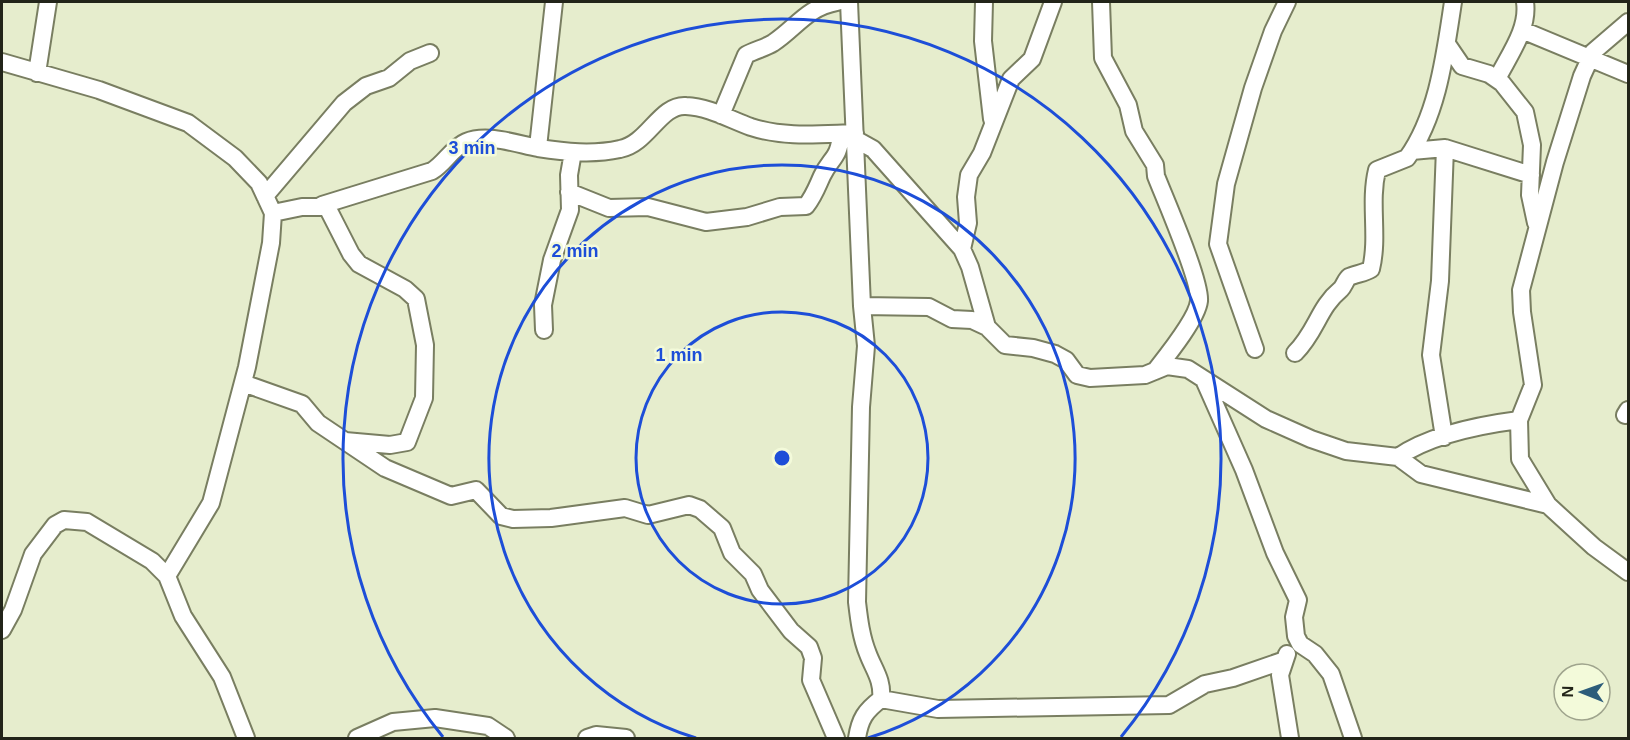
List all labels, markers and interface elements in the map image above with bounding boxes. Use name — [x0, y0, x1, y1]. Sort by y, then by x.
text: 3 min — [448, 138, 496, 158]
text: 2 min — [551, 241, 599, 261]
text: 1 min — [655, 345, 703, 365]
centre of rings — [772, 448, 792, 468]
north arrow — [1552, 662, 1612, 722]
text: N — [1559, 686, 1576, 698]

